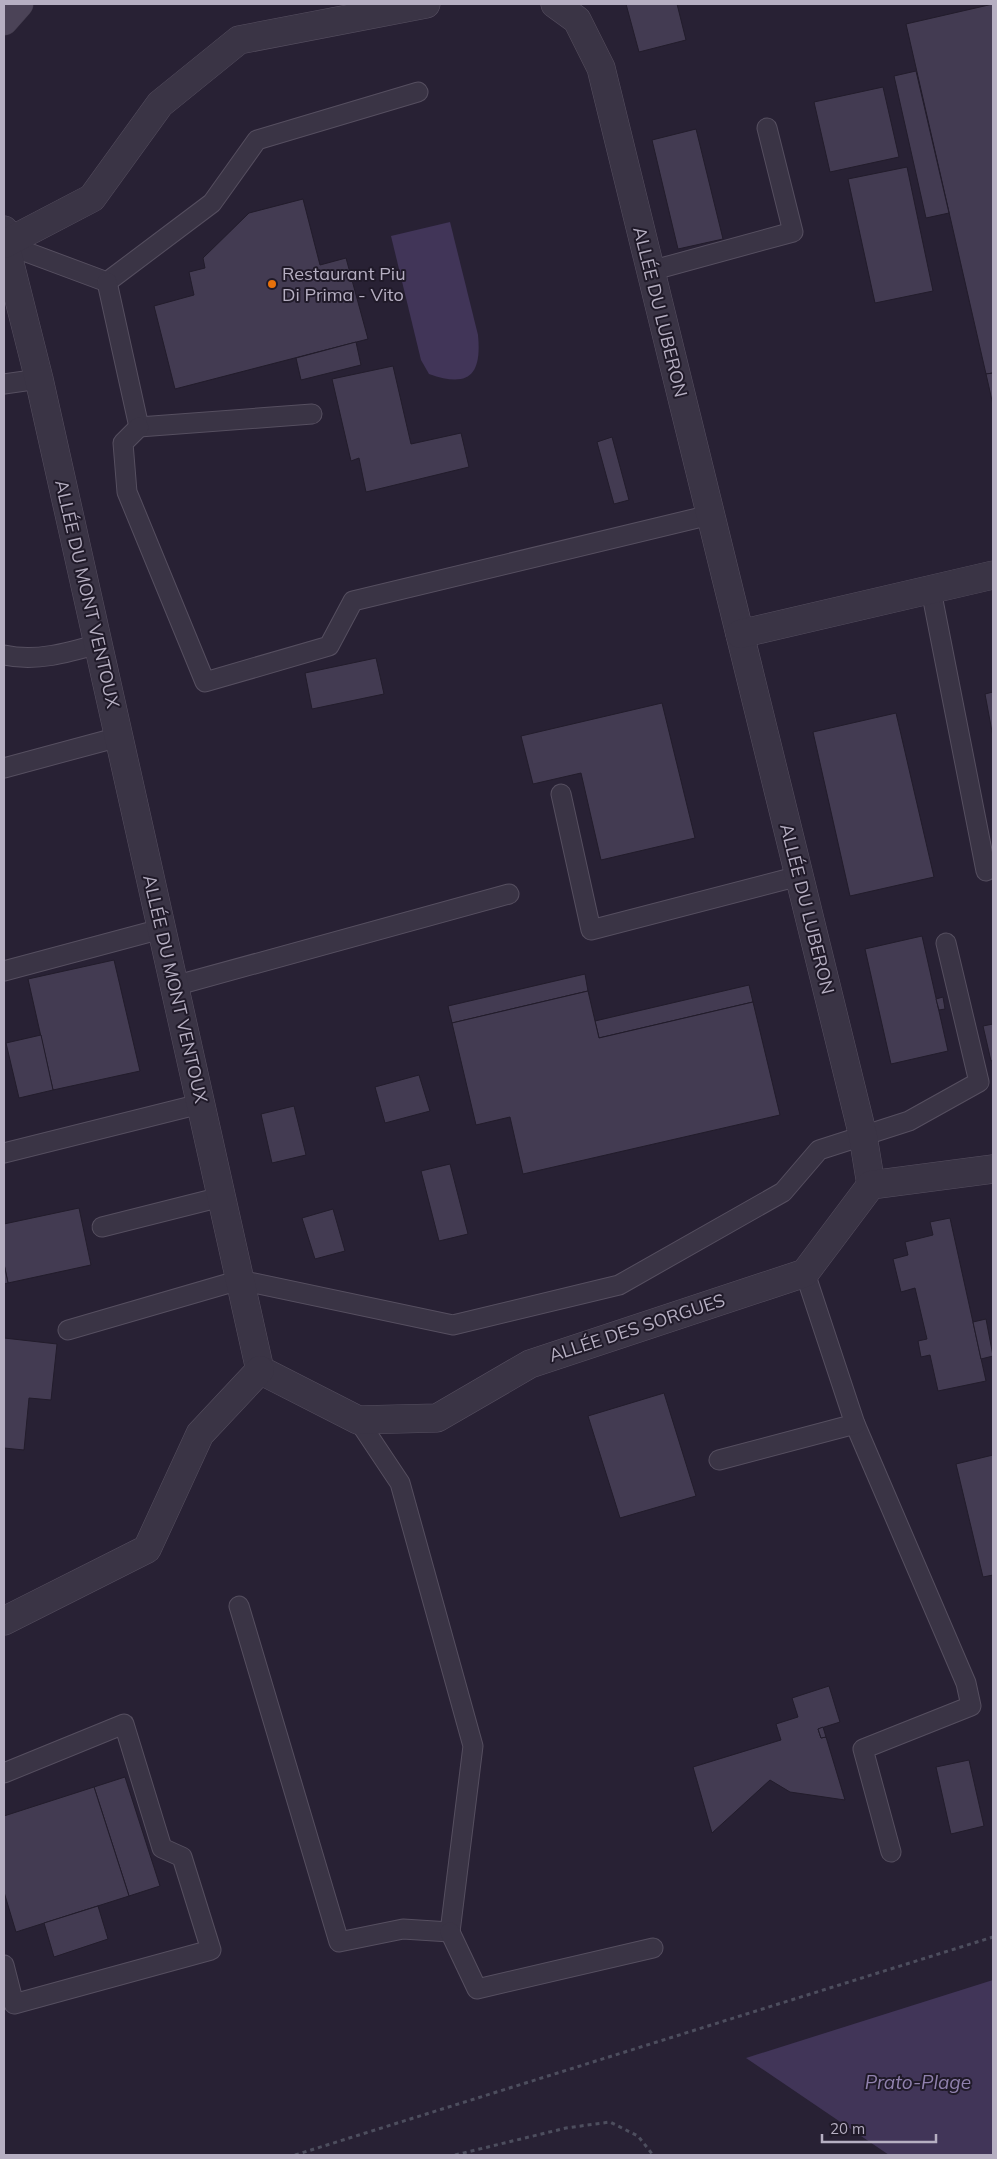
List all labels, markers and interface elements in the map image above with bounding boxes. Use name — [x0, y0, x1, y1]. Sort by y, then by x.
street label: ALLÉE DU LUBERON — [628, 224, 693, 400]
place label: Restaurant Piu Di Prima - Vito — [282, 262, 406, 306]
marker: Restaurant Piu Di Prima - Vito — [266, 278, 278, 290]
street label: ALLÉE DU MONT VENTOUX — [50, 477, 125, 711]
street label: ALLÉE DU LUBERON — [775, 821, 840, 997]
street label: ALLÉE DU MONT VENTOUX — [138, 872, 213, 1106]
street label: ALLÉE DES SORGUES — [546, 1288, 728, 1367]
water label: Prato-Plage — [865, 2070, 971, 2094]
scale bar — [822, 2112, 936, 2144]
text: 20 m — [830, 2119, 865, 2138]

